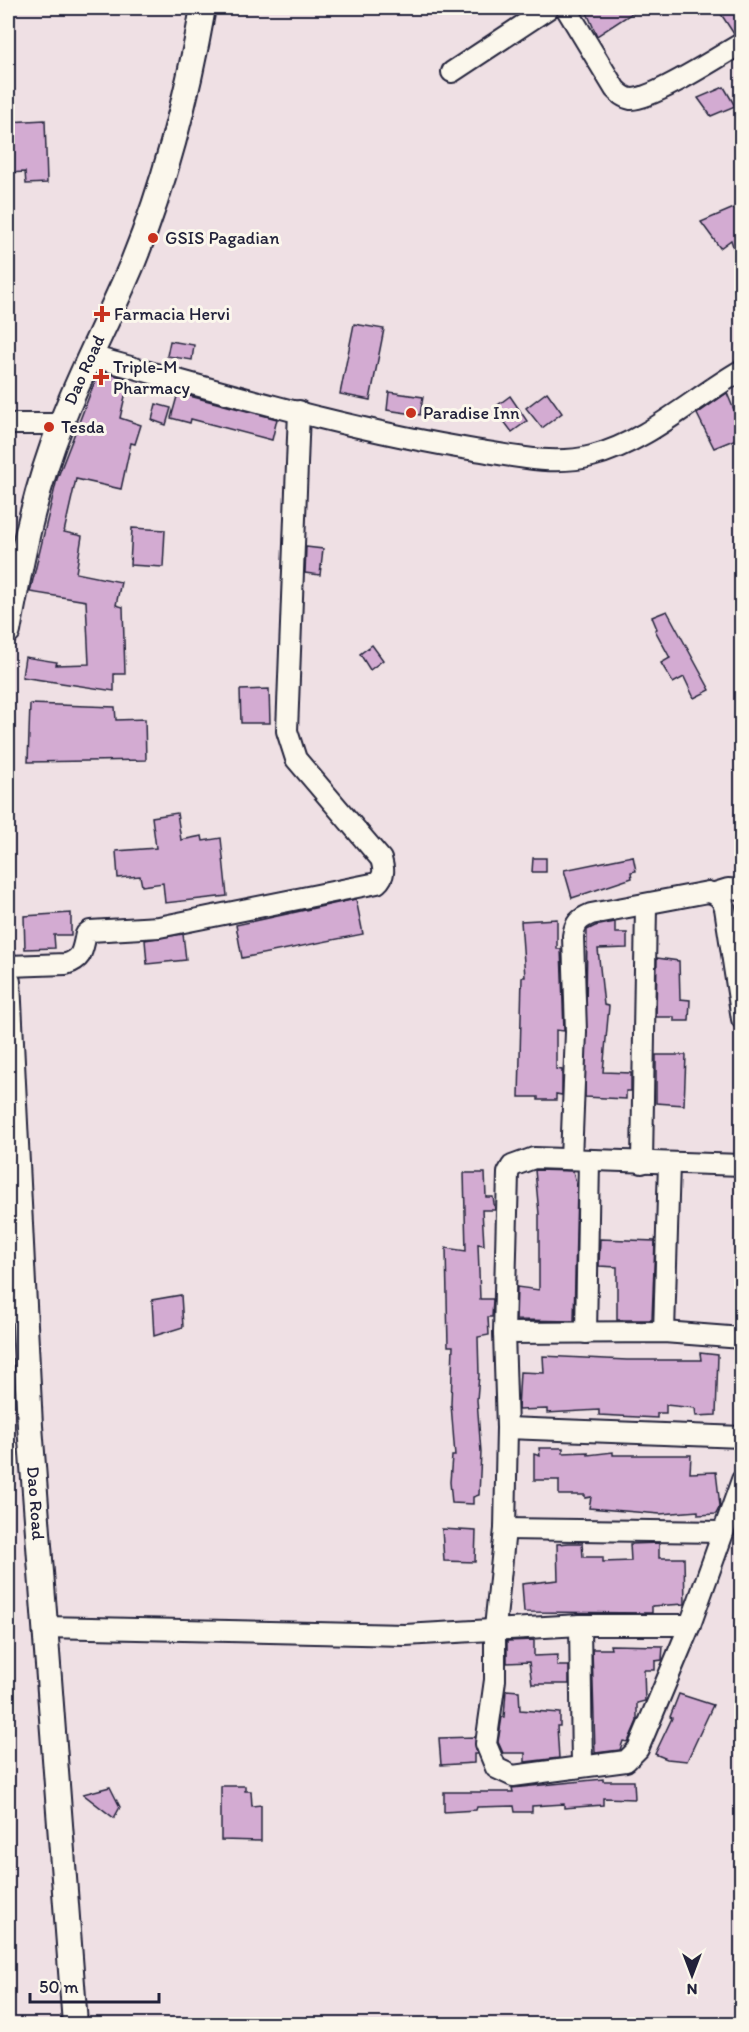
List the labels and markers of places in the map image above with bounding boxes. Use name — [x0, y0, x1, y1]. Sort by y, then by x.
place label: GSIS Pagadian — [165, 227, 279, 249]
marker: GSIS Pagadian — [146, 231, 160, 245]
place label: Farmacia Hervi — [114, 303, 230, 325]
marker: Farmacia Hervi — [95, 307, 109, 321]
place label: Triple-M Pharmacy — [113, 356, 191, 399]
marker: Triple-M Pharmacy — [94, 370, 108, 384]
place label: Paradise Inn — [423, 402, 520, 424]
marker: Paradise Inn — [404, 406, 418, 420]
place label: Tesda — [61, 416, 105, 438]
marker: Tesda — [42, 420, 56, 434]

